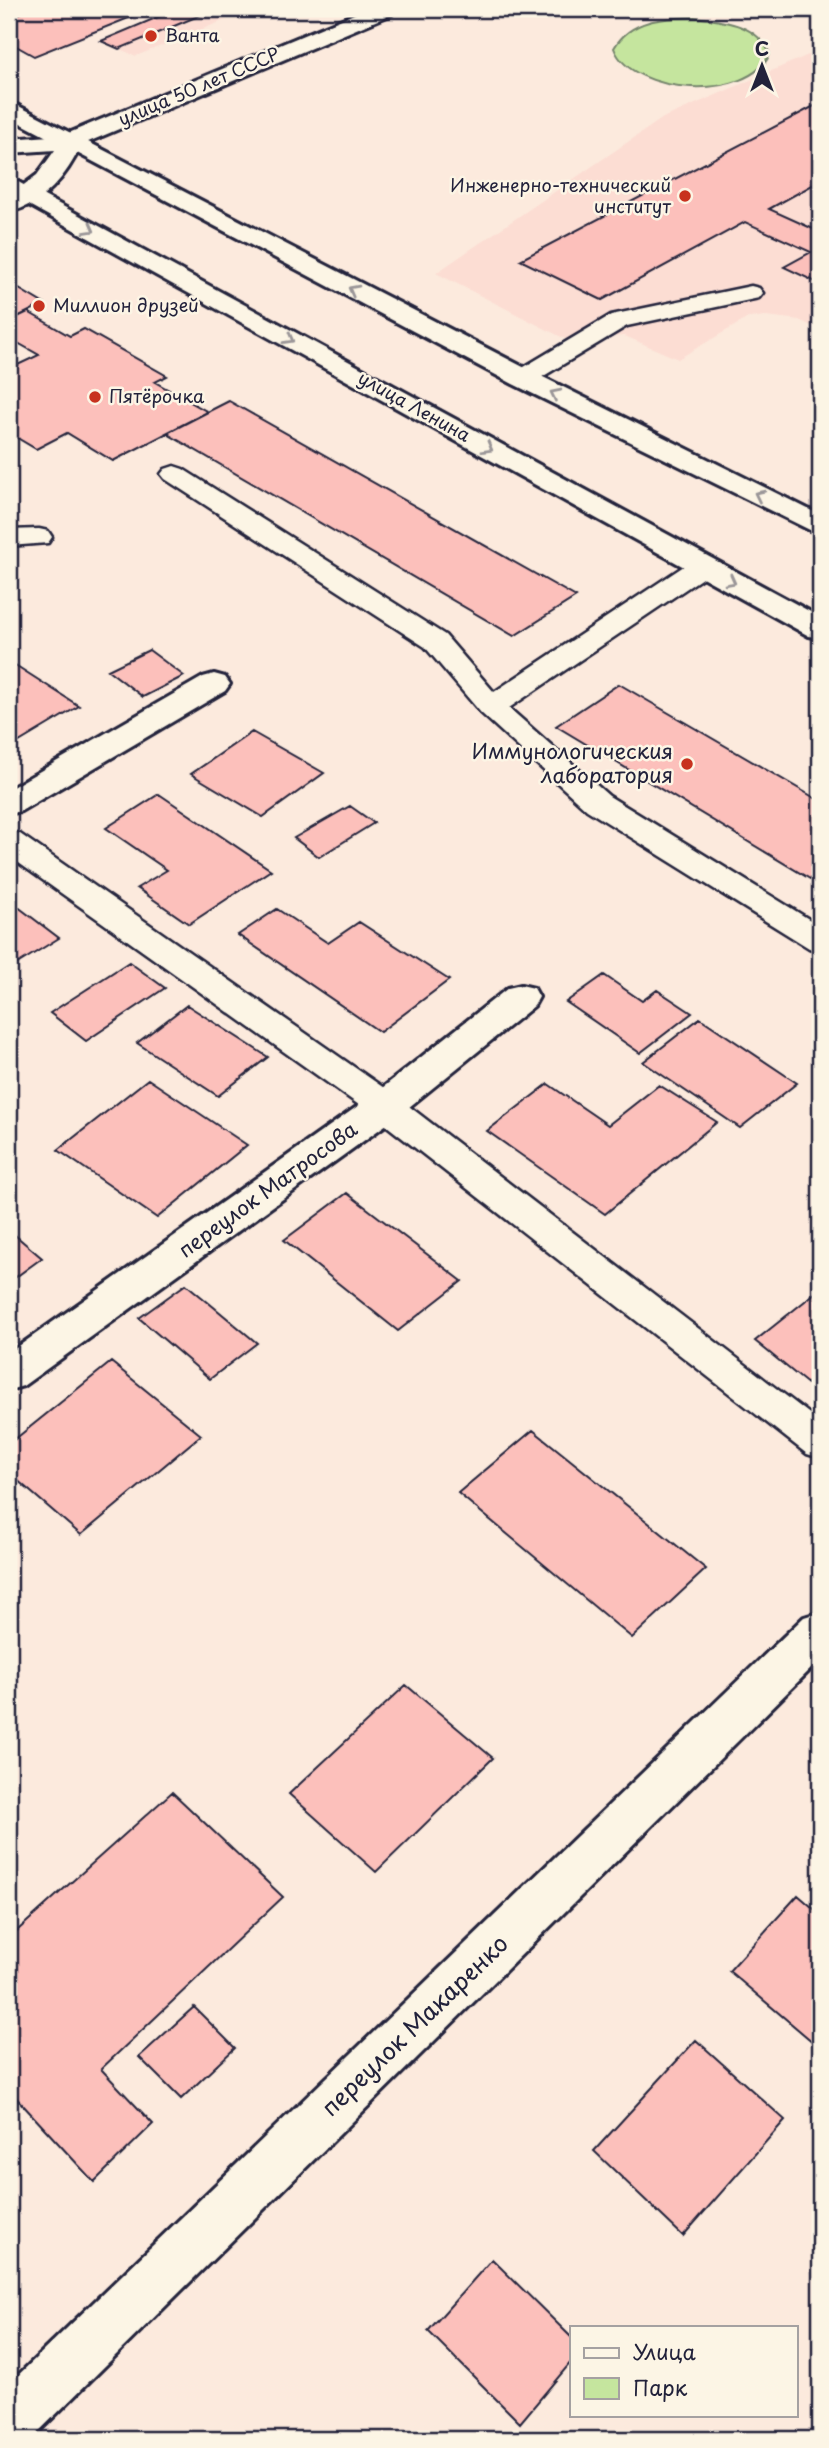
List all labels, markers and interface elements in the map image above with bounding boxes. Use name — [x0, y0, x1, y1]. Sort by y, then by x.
place label: Ванта — [165, 21, 220, 48]
marker: Ванта — [143, 28, 159, 44]
north arrow — [728, 32, 798, 102]
text: С — [755, 34, 769, 62]
street label: улица 50 лет СССР — [113, 39, 283, 132]
place label: Инженерно-технический институт — [450, 171, 671, 219]
marker: Инженерно-технический институт — [677, 188, 693, 204]
one-way arrow — [83, 221, 95, 234]
one-way arrow — [348, 285, 360, 298]
place label: Миллион друзей — [53, 291, 199, 318]
marker: Миллион друзей — [31, 298, 47, 314]
one-way arrow — [282, 331, 294, 344]
street label: улица Ленина — [354, 364, 476, 448]
place label: Пятёрочка — [109, 382, 205, 409]
marker: Пятёрочка — [87, 389, 103, 405]
one-way arrow — [550, 389, 562, 403]
one-way arrow — [481, 440, 494, 454]
one-way arrow — [754, 490, 766, 504]
one-way arrow — [724, 573, 736, 587]
place label: Иммунологическия лаборатория — [472, 734, 673, 790]
marker: Иммунологическия лаборатория — [679, 756, 695, 772]
street label: переулок Матросова — [171, 1112, 363, 1264]
street label: переулок Макаренко — [312, 1925, 515, 2124]
legend — [570, 2326, 798, 2416]
text: Улица — [633, 2335, 696, 2367]
text: Парк — [633, 2371, 688, 2403]

